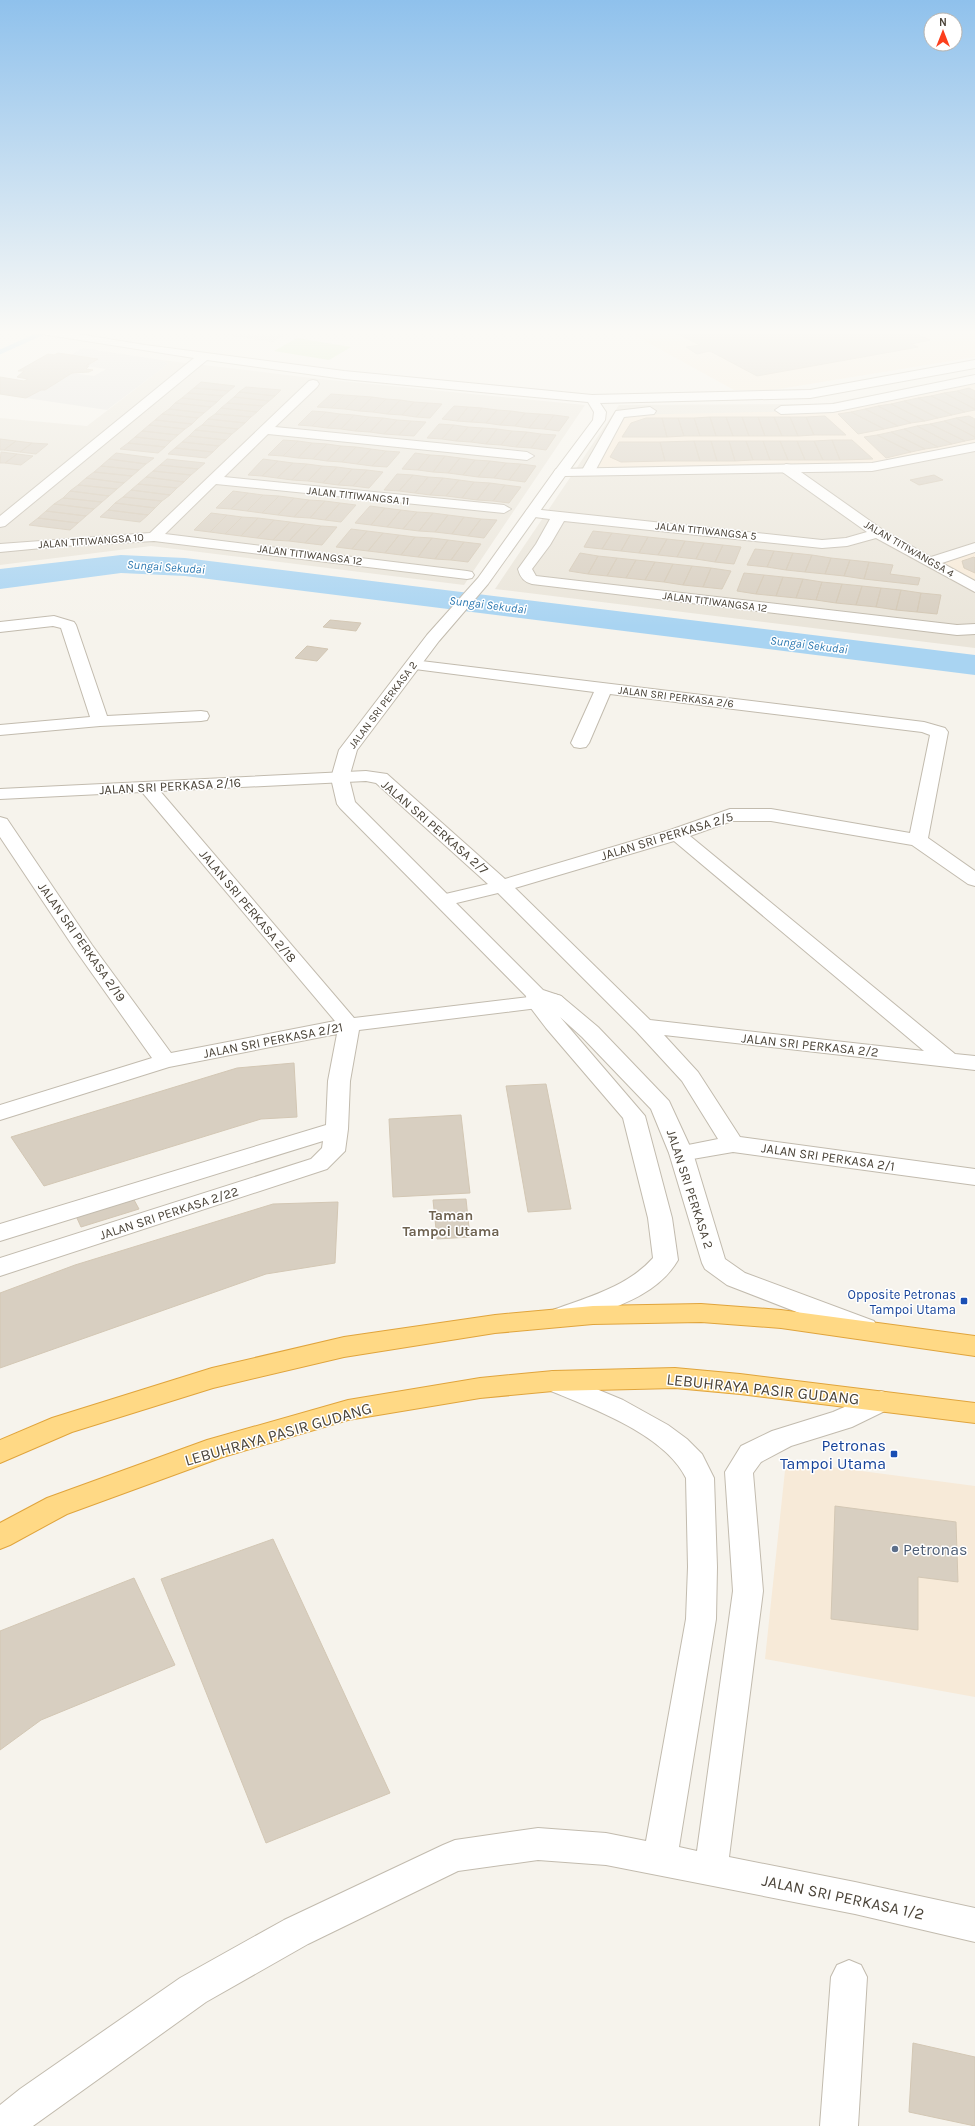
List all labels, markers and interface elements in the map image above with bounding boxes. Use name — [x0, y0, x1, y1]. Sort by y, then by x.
north arrow — [923, 12, 963, 52]
text: N — [939, 16, 947, 29]
street label: JALAN TITIWANGSA 11 — [306, 484, 410, 508]
street label: JALAN TITIWANGSA 4 — [862, 518, 956, 580]
street label: JALAN TITIWANGSA 5 — [655, 519, 757, 543]
street label: JALAN TITIWANGSA 10 — [38, 531, 144, 551]
street label: JALAN TITIWANGSA 12 — [257, 542, 363, 568]
water label: Sungai Sekudai — [127, 557, 205, 577]
street label: JALAN TITIWANGSA 12 — [662, 589, 768, 615]
water label: Sungai Sekudai — [448, 593, 528, 617]
water label: Sungai Sekudai — [769, 633, 849, 657]
street label: JALAN SRI PERKASA 2 — [346, 659, 420, 751]
street label: JALAN SRI PERKASA 2/6 — [617, 683, 735, 711]
street label: JALAN SRI PERKASA 2/16 — [99, 775, 241, 797]
street label: JALAN SRI PERKASA 2/7 — [379, 777, 491, 877]
street label: JALAN SRI PERKASA 2/5 — [599, 809, 735, 863]
street label: JALAN SRI PERKASA 2/18 — [196, 847, 300, 965]
street label: JALAN SRI PERKASA 2/19 — [35, 880, 129, 1004]
street label: JALAN SRI PERKASA 2/21 — [202, 1019, 344, 1061]
street label: JALAN SRI PERKASA 2/2 — [741, 1030, 879, 1060]
street label: JALAN SRI PERKASA 2 — [664, 1127, 716, 1251]
street label: JALAN SRI PERKASA 2/1 — [760, 1140, 896, 1174]
street label: JALAN SRI PERKASA 2/22 — [98, 1183, 240, 1243]
district label: Taman Tampoi Utama — [402, 1207, 500, 1240]
place label: Opposite Petronas Tampoi Utama — [848, 1287, 956, 1317]
marker: Opposite Petronas Tampoi Utama — [959, 1296, 969, 1306]
street label: LEBUHRAYA PASIR GUDANG — [666, 1369, 860, 1409]
street label: LEBUHRAYA PASIR GUDANG — [182, 1398, 374, 1470]
place label: Petronas Tampoi Utama — [780, 1436, 886, 1473]
marker: Petronas Tampoi Utama — [889, 1449, 899, 1459]
place label: Petronas — [903, 1540, 968, 1559]
marker: Petronas — [890, 1544, 900, 1554]
street label: JALAN SRI PERKASA 1/2 — [760, 1871, 926, 1923]

